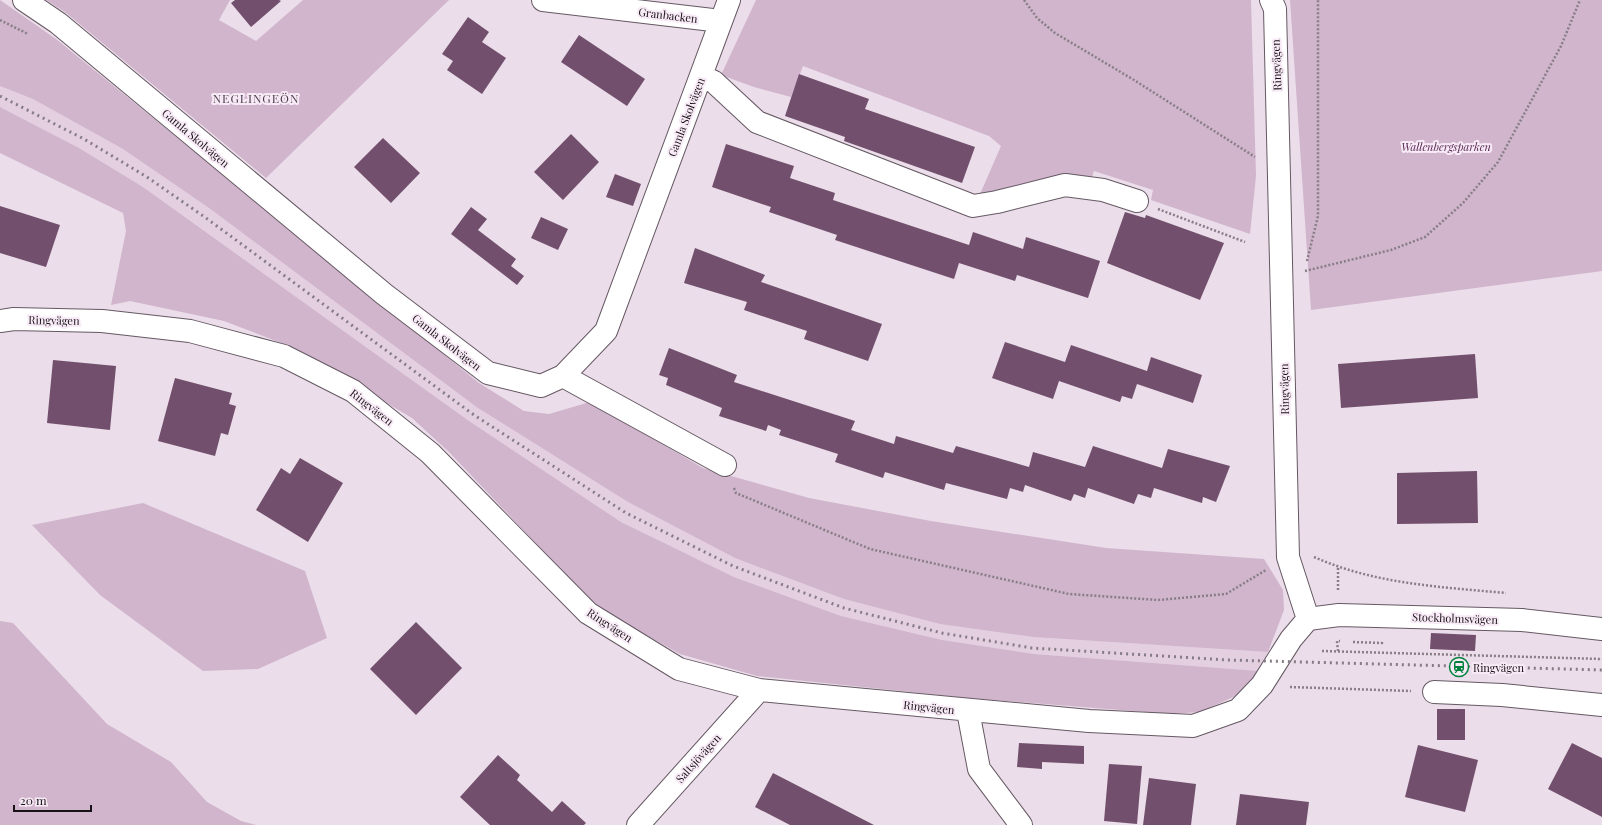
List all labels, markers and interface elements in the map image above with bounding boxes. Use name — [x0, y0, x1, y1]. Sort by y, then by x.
street label: Granbacken — [638, 4, 699, 26]
street label: Ringvägen — [1268, 39, 1284, 91]
street label: Gamla Skolvägen — [664, 75, 708, 159]
district label: NEGLINGEÖN — [213, 90, 299, 106]
street label: Gamla Skolvägen — [159, 105, 233, 171]
park label: Wallenbergsparken — [1401, 139, 1491, 154]
street label: Gamla Skolvägen — [409, 310, 485, 374]
street label: Ringvägen — [28, 312, 80, 328]
street label: Ringvägen — [1276, 363, 1292, 415]
street label: Ringvägen — [347, 385, 397, 429]
street label: Ringvägen — [584, 605, 636, 645]
street label: Stockholmsvägen — [1412, 609, 1499, 627]
station icon: Ringvägen — [1448, 656, 1470, 678]
place label: Ringvägen — [1473, 660, 1525, 675]
street label: Ringvägen — [903, 697, 956, 717]
street label: Saltsjövägen — [672, 730, 724, 786]
scale bar — [14, 787, 91, 813]
text: 20 m — [20, 792, 47, 808]

